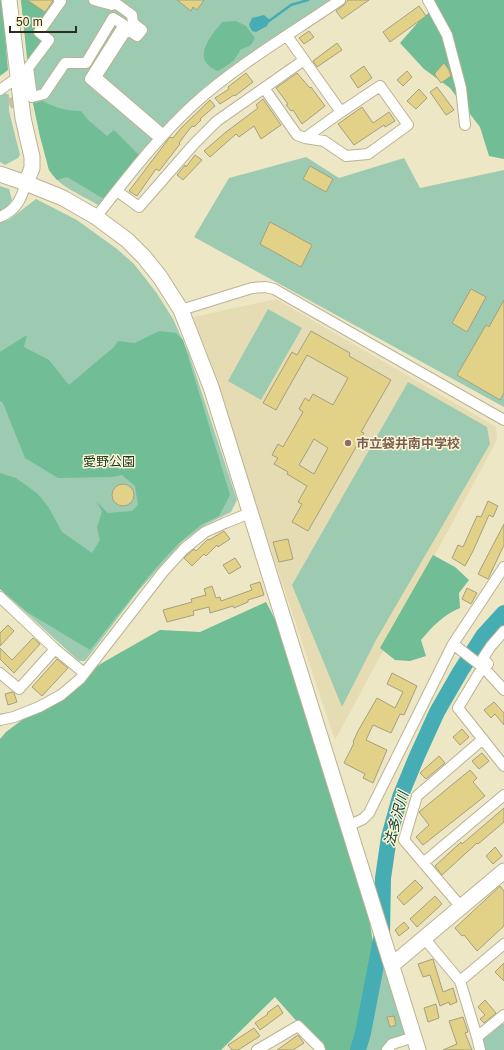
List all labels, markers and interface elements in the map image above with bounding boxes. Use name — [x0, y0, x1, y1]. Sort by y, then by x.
scale bar — [10, 8, 76, 34]
text: 50 m — [16, 15, 43, 29]
place label: 市立袋井南中学校 — [356, 436, 460, 451]
marker: 市立袋井南中学校 — [343, 438, 353, 448]
park label: 愛野公園 — [83, 454, 135, 469]
water label: 法多沢川 — [381, 788, 411, 848]

